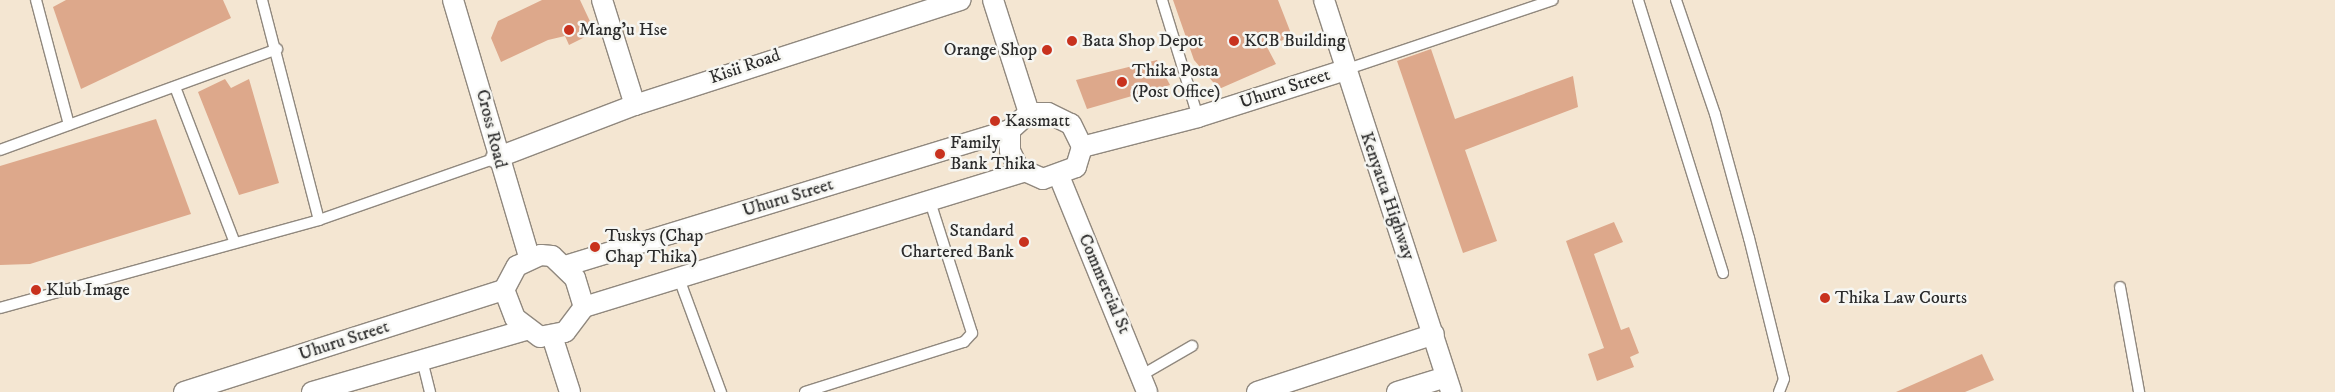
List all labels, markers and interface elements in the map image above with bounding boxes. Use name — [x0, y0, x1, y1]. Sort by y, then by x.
place label: Mang'u Hse — [579, 19, 667, 41]
marker: Mang'u Hse — [563, 24, 575, 36]
place label: Bata Shop Depot — [1082, 30, 1203, 52]
place label: KCB Building — [1244, 30, 1345, 52]
marker: Bata Shop Depot — [1066, 35, 1078, 47]
marker: KCB Building — [1228, 35, 1240, 47]
place label: Orange Shop — [944, 39, 1037, 61]
marker: Orange Shop — [1041, 44, 1053, 56]
street label: Kisii Road — [707, 45, 783, 89]
place label: Thika Posta (Post Office) — [1132, 61, 1220, 104]
street label: Uhuru Street — [1237, 64, 1333, 114]
marker: Thika Posta (Post Office) — [1116, 76, 1128, 88]
street label: Cross Road — [471, 87, 511, 171]
place label: Kassmatt — [1005, 110, 1070, 132]
marker: Kassmatt — [989, 115, 1001, 127]
street label: Kenyatta Highway — [1355, 129, 1419, 263]
place label: Family Bank Thika — [950, 133, 1036, 176]
marker: Family Bank Thika — [934, 148, 946, 160]
street label: Uhuru Street — [740, 174, 836, 222]
place label: Standard Chartered Bank — [901, 221, 1014, 264]
place label: Tuskys (Chap Chap Thika) — [605, 226, 703, 268]
street label: Commercial St — [1073, 231, 1135, 337]
marker: Standard Chartered Bank — [1018, 236, 1030, 248]
marker: Tuskys (Chap Chap Thika) — [589, 241, 601, 253]
place label: Klub Image — [46, 279, 130, 301]
marker: Klub Image — [30, 284, 42, 296]
place label: Thika Law Courts — [1835, 287, 1967, 309]
marker: Thika Law Courts — [1819, 292, 1831, 304]
street label: Uhuru Street — [296, 316, 392, 366]

